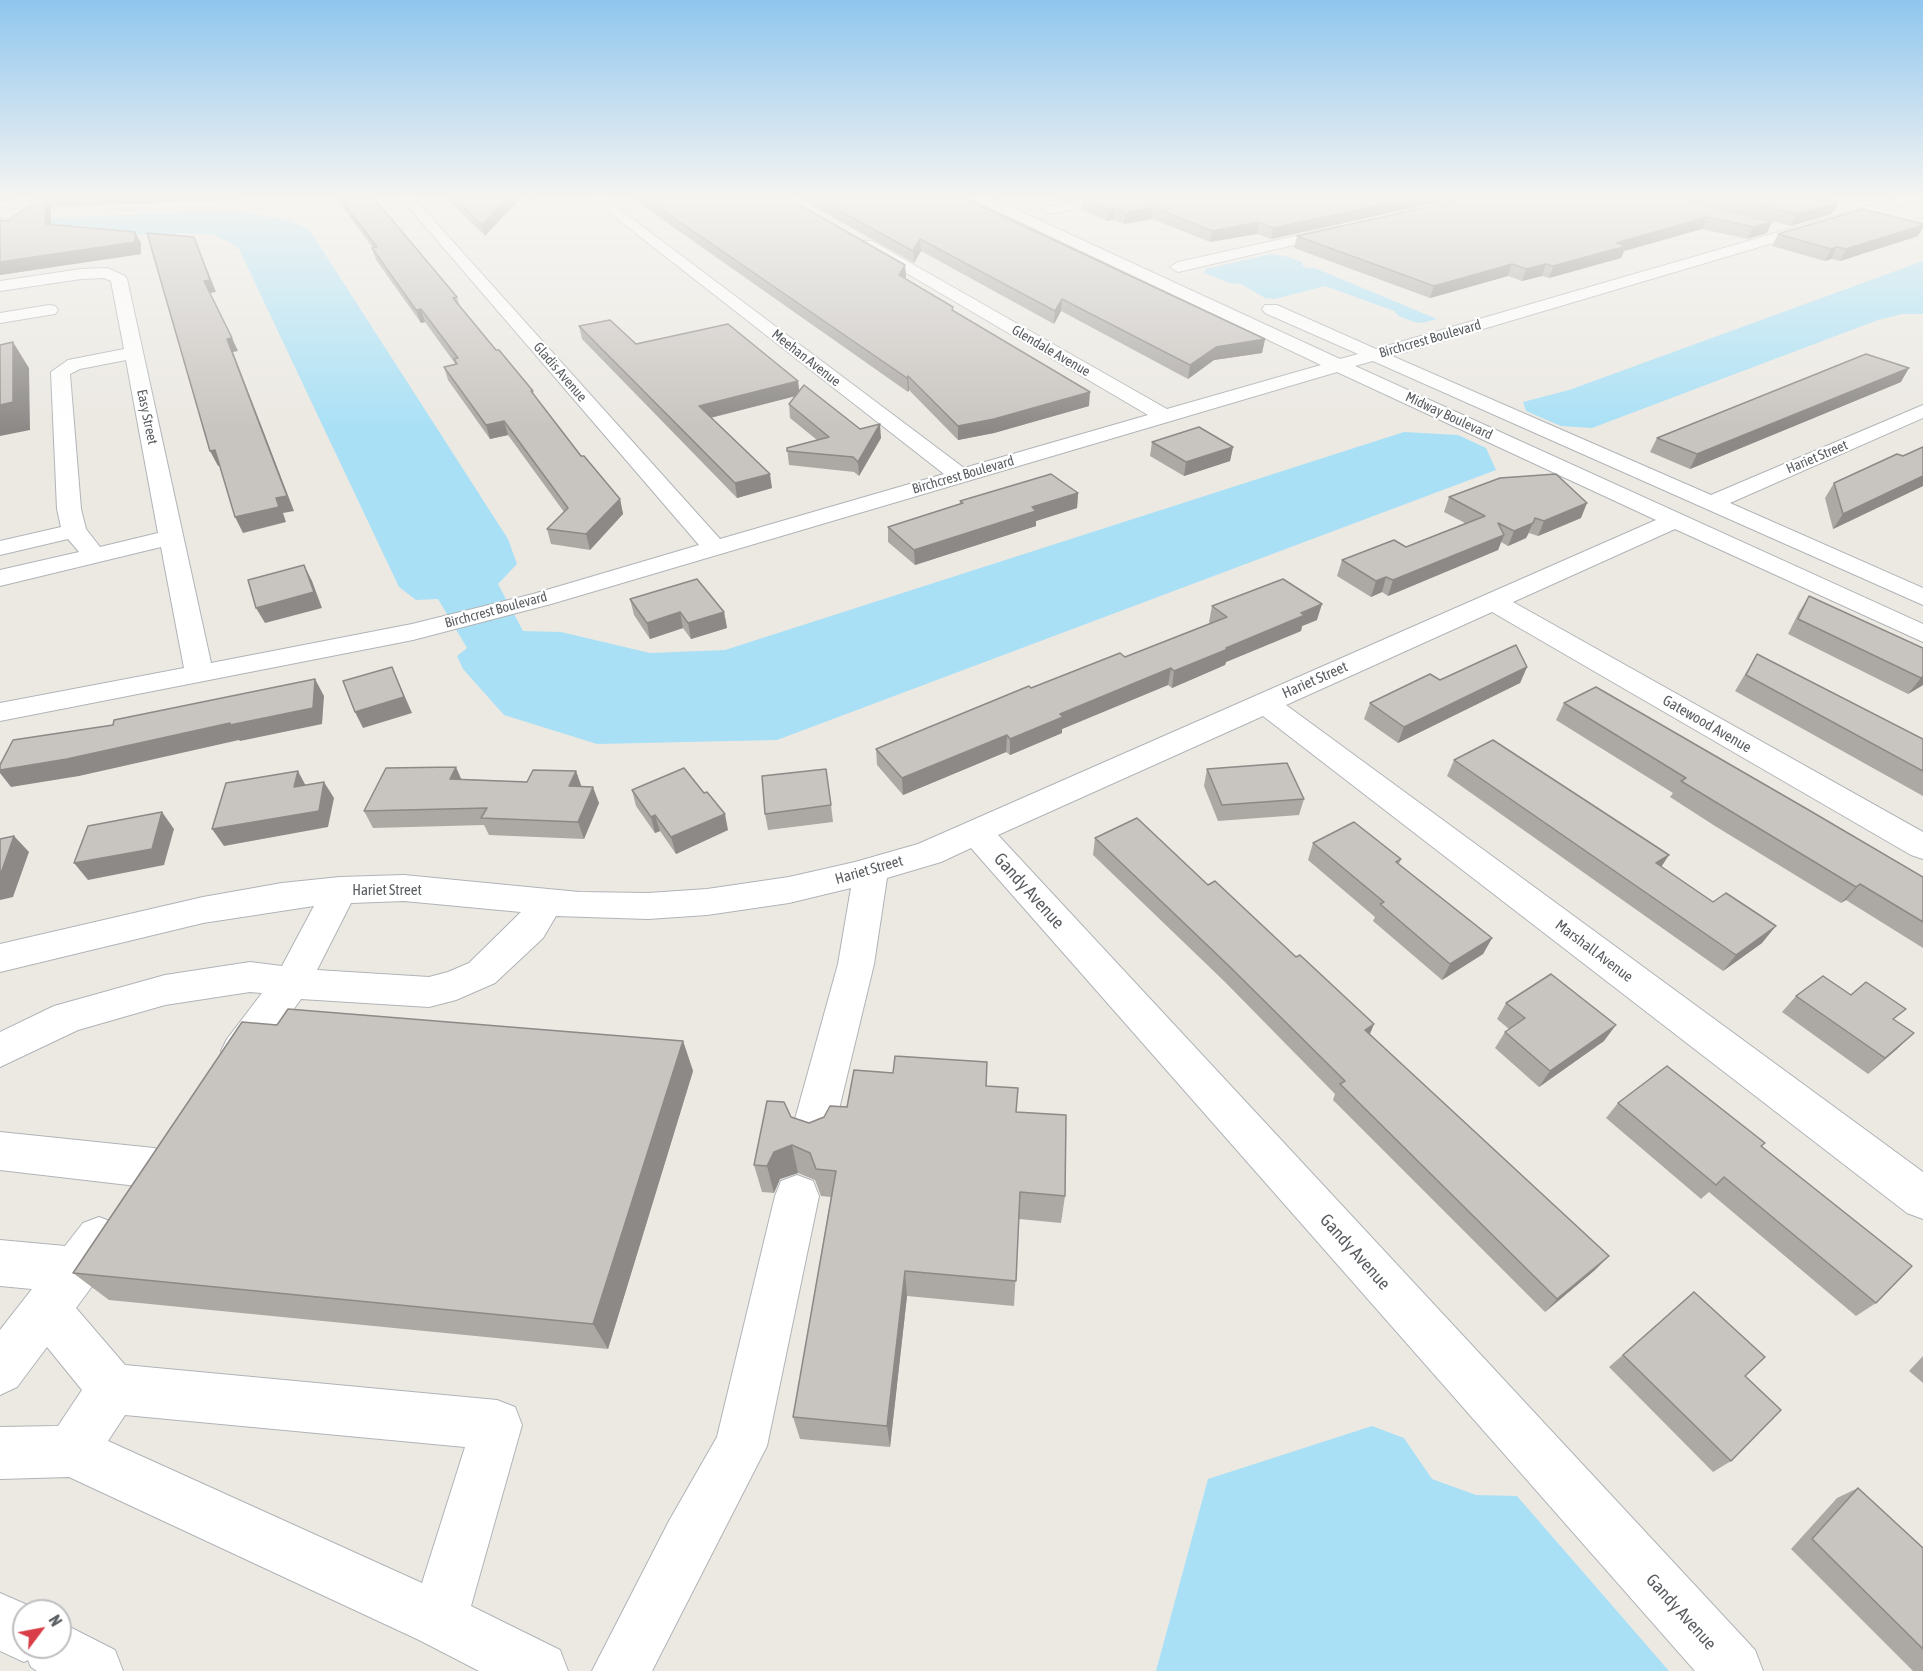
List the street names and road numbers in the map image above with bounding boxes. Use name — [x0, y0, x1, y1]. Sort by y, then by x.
street label: Birchcrest Boulevard — [1377, 316, 1483, 362]
street label: Glendale Avenue — [1009, 322, 1093, 380]
street label: Meehan Avenue — [768, 326, 844, 390]
street label: Gladis Avenue — [530, 339, 590, 405]
street label: Easy Street — [133, 388, 161, 446]
street label: Midway Boulevard — [1403, 388, 1495, 444]
street label: Hariet Street — [1784, 437, 1850, 477]
street label: Birchcrest Boulevard — [910, 452, 1016, 498]
street label: Birchcrest Boulevard — [443, 588, 549, 632]
street label: Hariet Street — [1280, 658, 1350, 702]
street label: Gatewood Avenue — [1659, 691, 1755, 757]
street label: Gandy Avenue — [989, 849, 1069, 933]
street label: Hariet Street — [833, 852, 905, 888]
street label: Hariet Street — [352, 881, 422, 899]
street label: Marshall Avenue — [1552, 916, 1636, 986]
street label: Gandy Avenue — [1315, 1210, 1395, 1294]
street label: Gandy Avenue — [1641, 1570, 1721, 1654]

